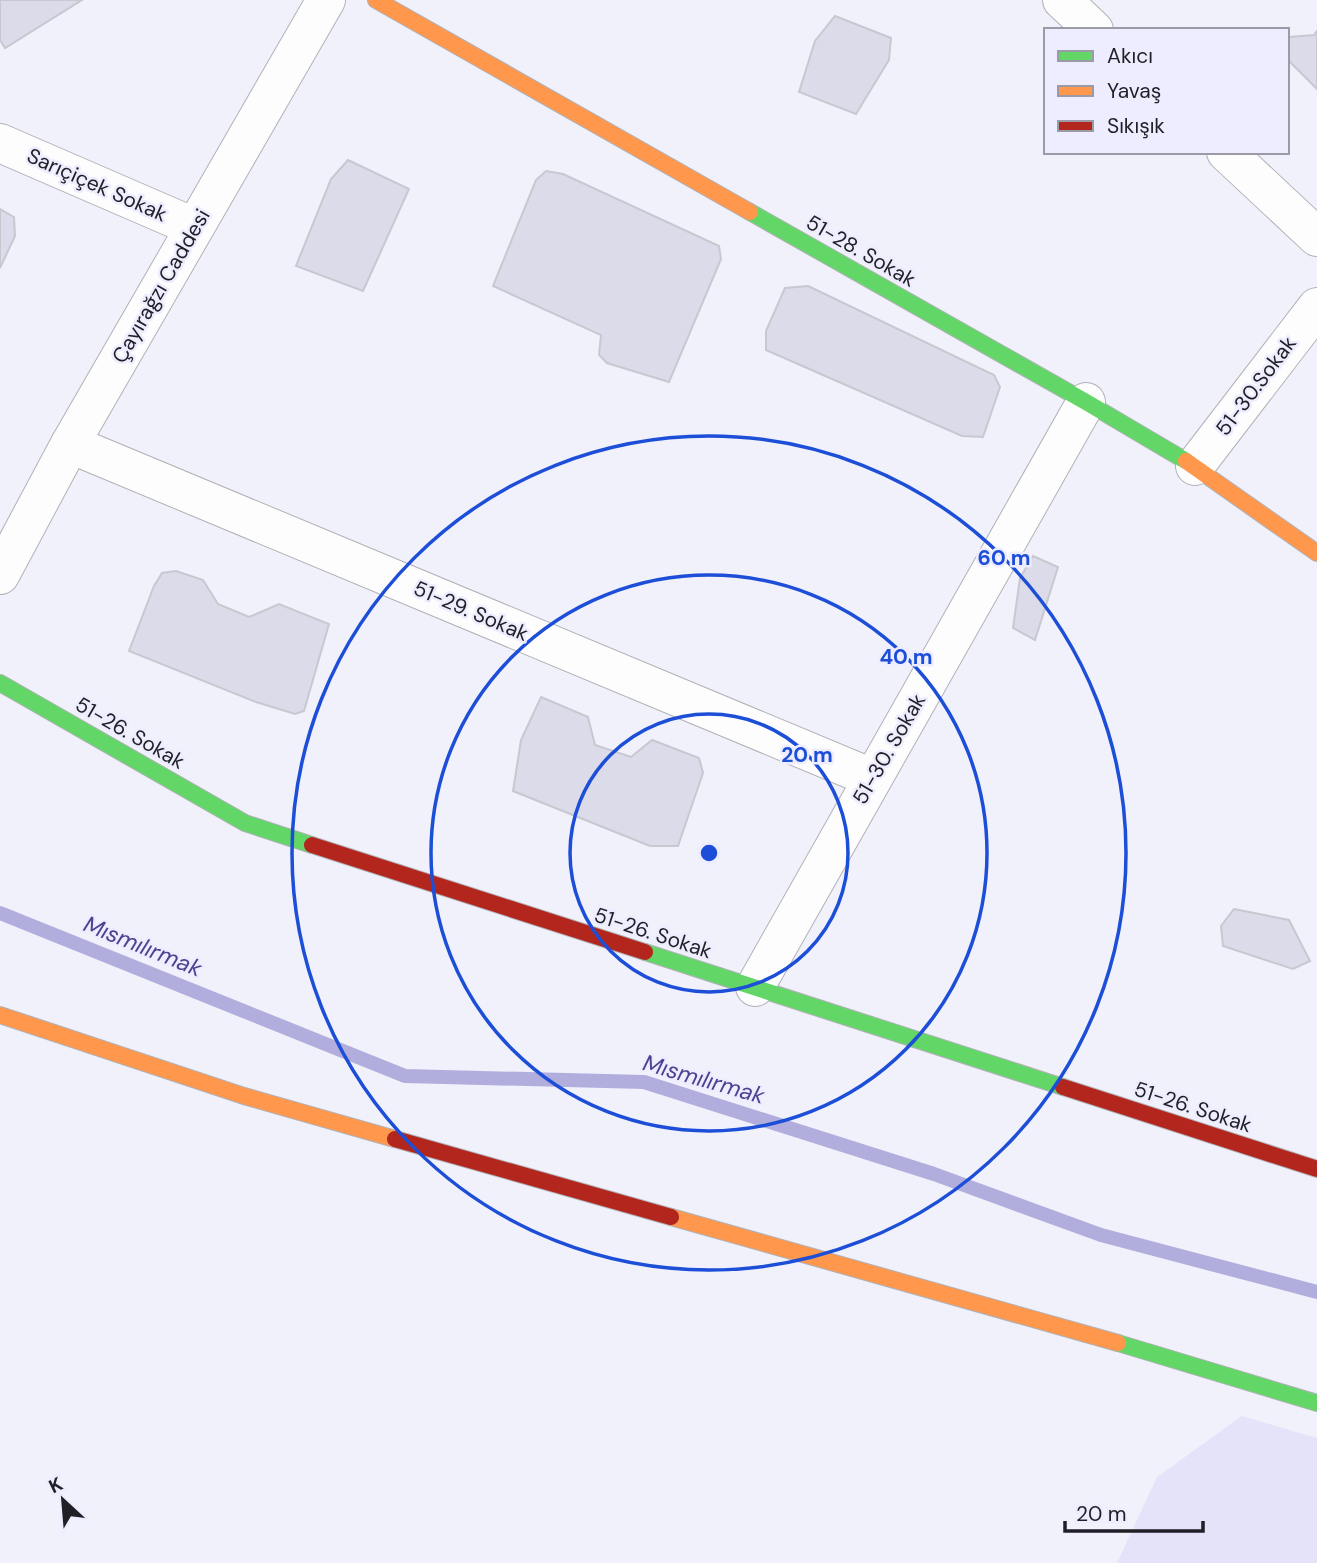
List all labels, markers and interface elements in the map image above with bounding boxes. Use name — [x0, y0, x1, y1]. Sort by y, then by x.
legend — [1044, 28, 1289, 154]
text: Akıcı — [1107, 42, 1153, 70]
text: Yavaş — [1107, 77, 1161, 105]
text: Sıkışık — [1107, 112, 1165, 140]
street label: Sarıçiçek Sokak — [23, 142, 172, 229]
street label: Çayırağzı Caddesi — [105, 204, 217, 368]
street label: 51-28. Sokak — [801, 208, 921, 294]
street label: 51-30.Sokak — [1209, 330, 1303, 442]
text: 60 m — [978, 544, 1030, 572]
street label: 51-29. Sokak — [409, 574, 533, 648]
text: 40 m — [879, 643, 933, 671]
street label: 51-30. Sokak — [846, 688, 932, 809]
street label: 51-26. Sokak — [70, 690, 190, 776]
text: 20 m — [781, 741, 833, 769]
centre of rings — [697, 841, 721, 865]
street label: 51-26. Sokak — [591, 901, 716, 965]
water label: Mısmılırmak — [79, 909, 207, 983]
water label: Mısmılırmak — [640, 1047, 769, 1111]
street label: 51-26. Sokak — [1131, 1075, 1256, 1139]
north arrow — [28, 1465, 98, 1535]
text: K — [45, 1471, 67, 1499]
scale bar — [1065, 1490, 1203, 1534]
text: 20 m — [1076, 1500, 1127, 1528]

